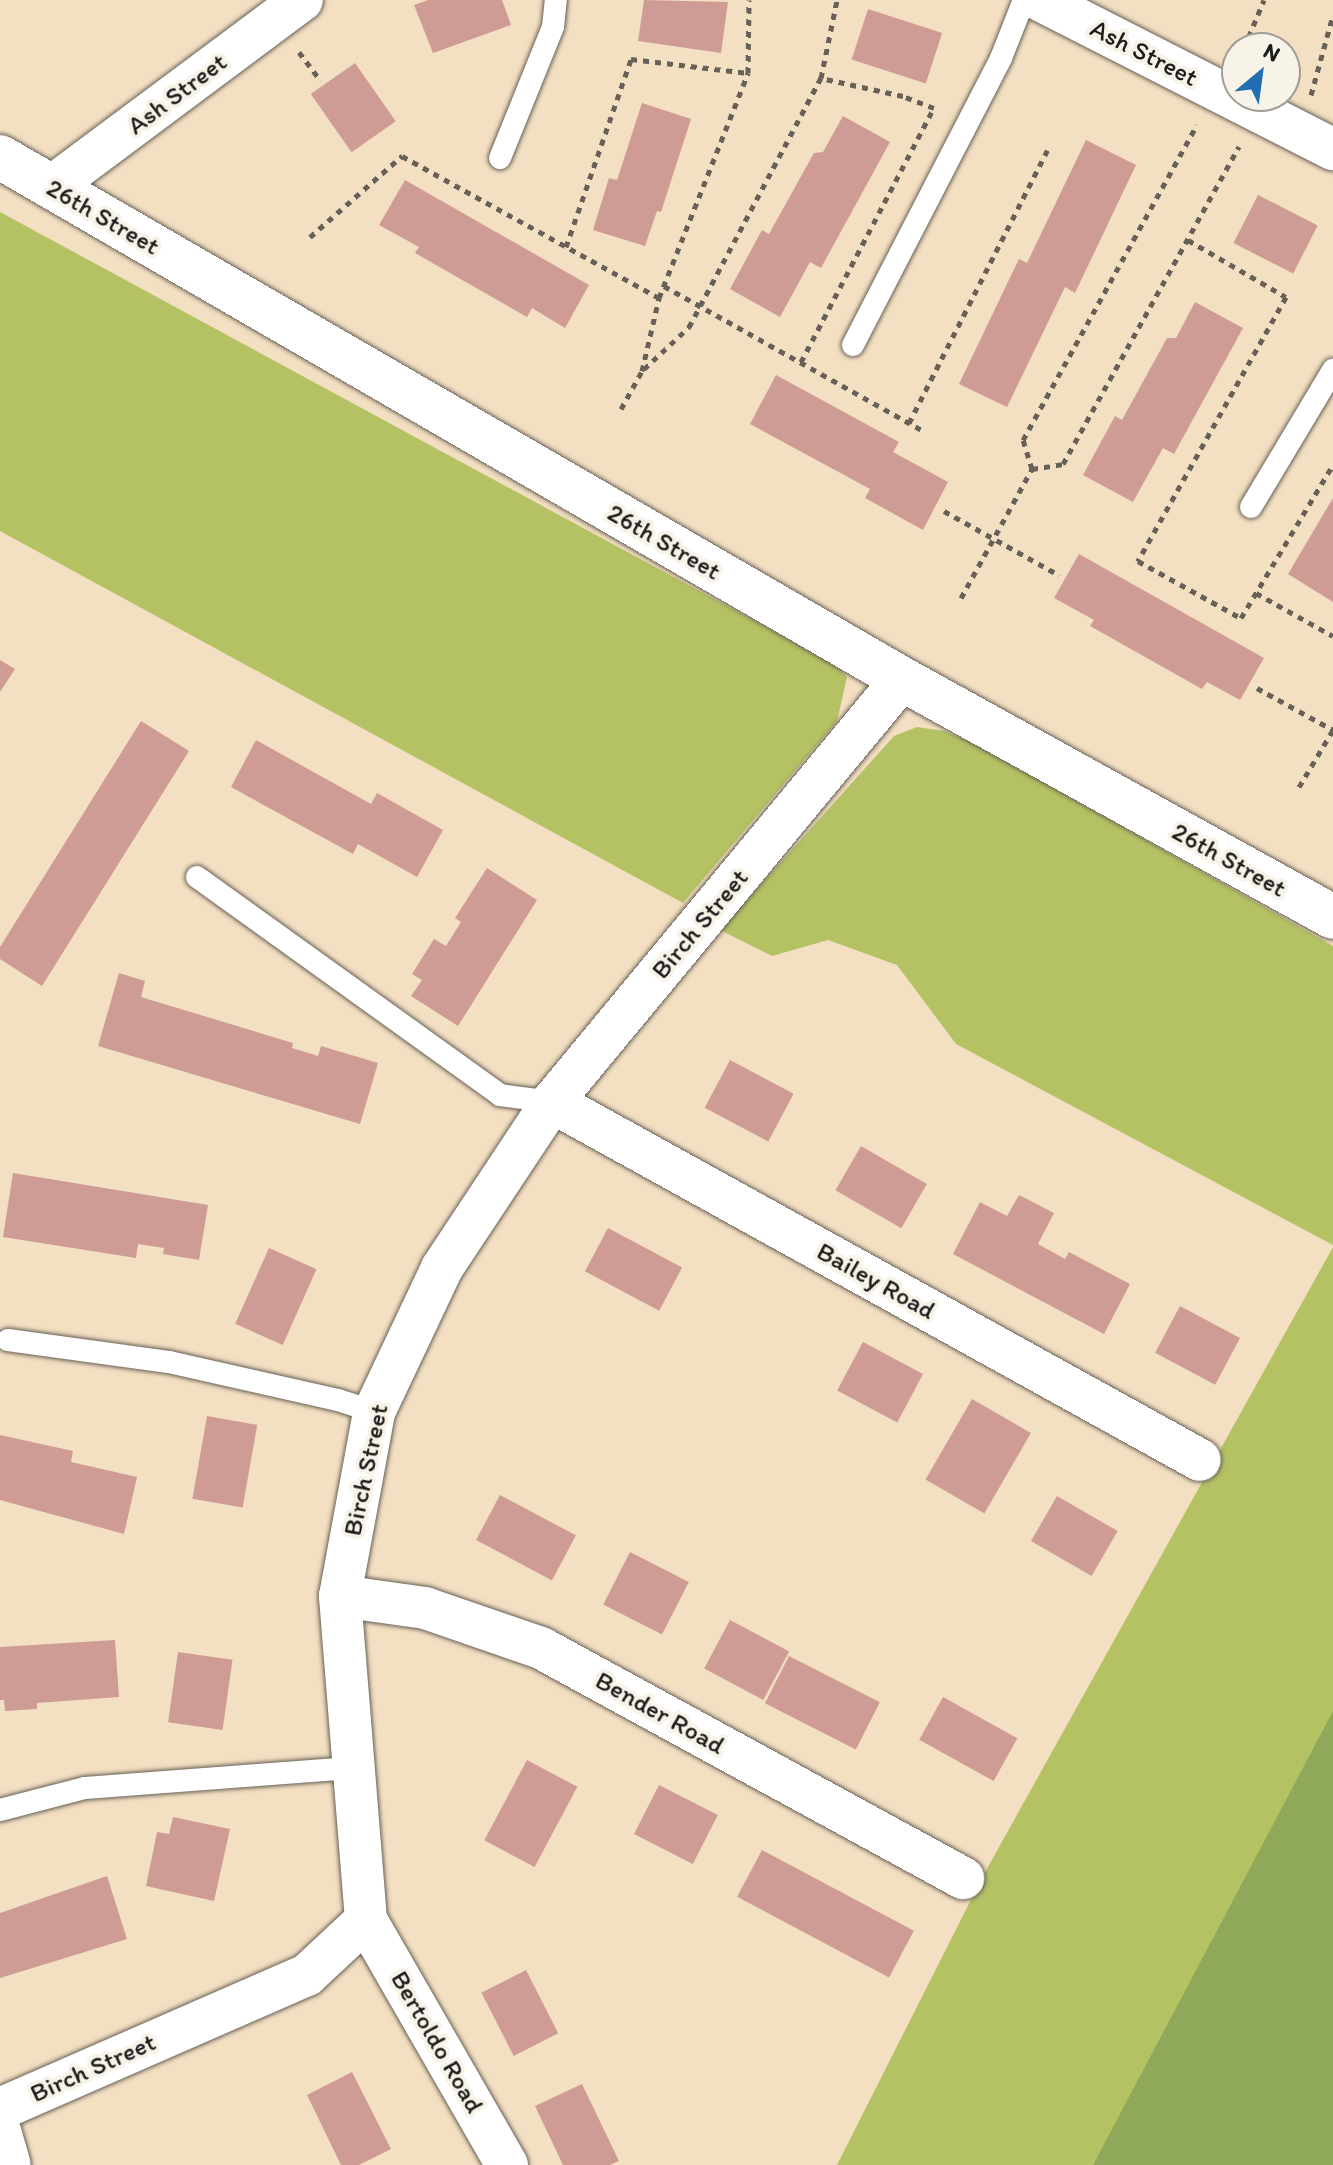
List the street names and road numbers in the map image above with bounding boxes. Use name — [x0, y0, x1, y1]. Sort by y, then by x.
street label: Ash Street — [1085, 13, 1203, 93]
street label: Ash Street — [121, 47, 233, 141]
street label: 26th Street — [41, 172, 165, 262]
street label: 26th Street — [602, 497, 726, 587]
street label: 26th Street — [1167, 816, 1291, 904]
street label: Birch Street — [645, 863, 755, 985]
street label: Bailey Road — [811, 1236, 941, 1326]
street label: Birch Street — [337, 1401, 395, 1539]
street label: Bender Road — [590, 1665, 730, 1761]
street label: Bertoldo Road — [384, 1965, 490, 2119]
street label: Birch Street — [25, 2026, 161, 2110]

